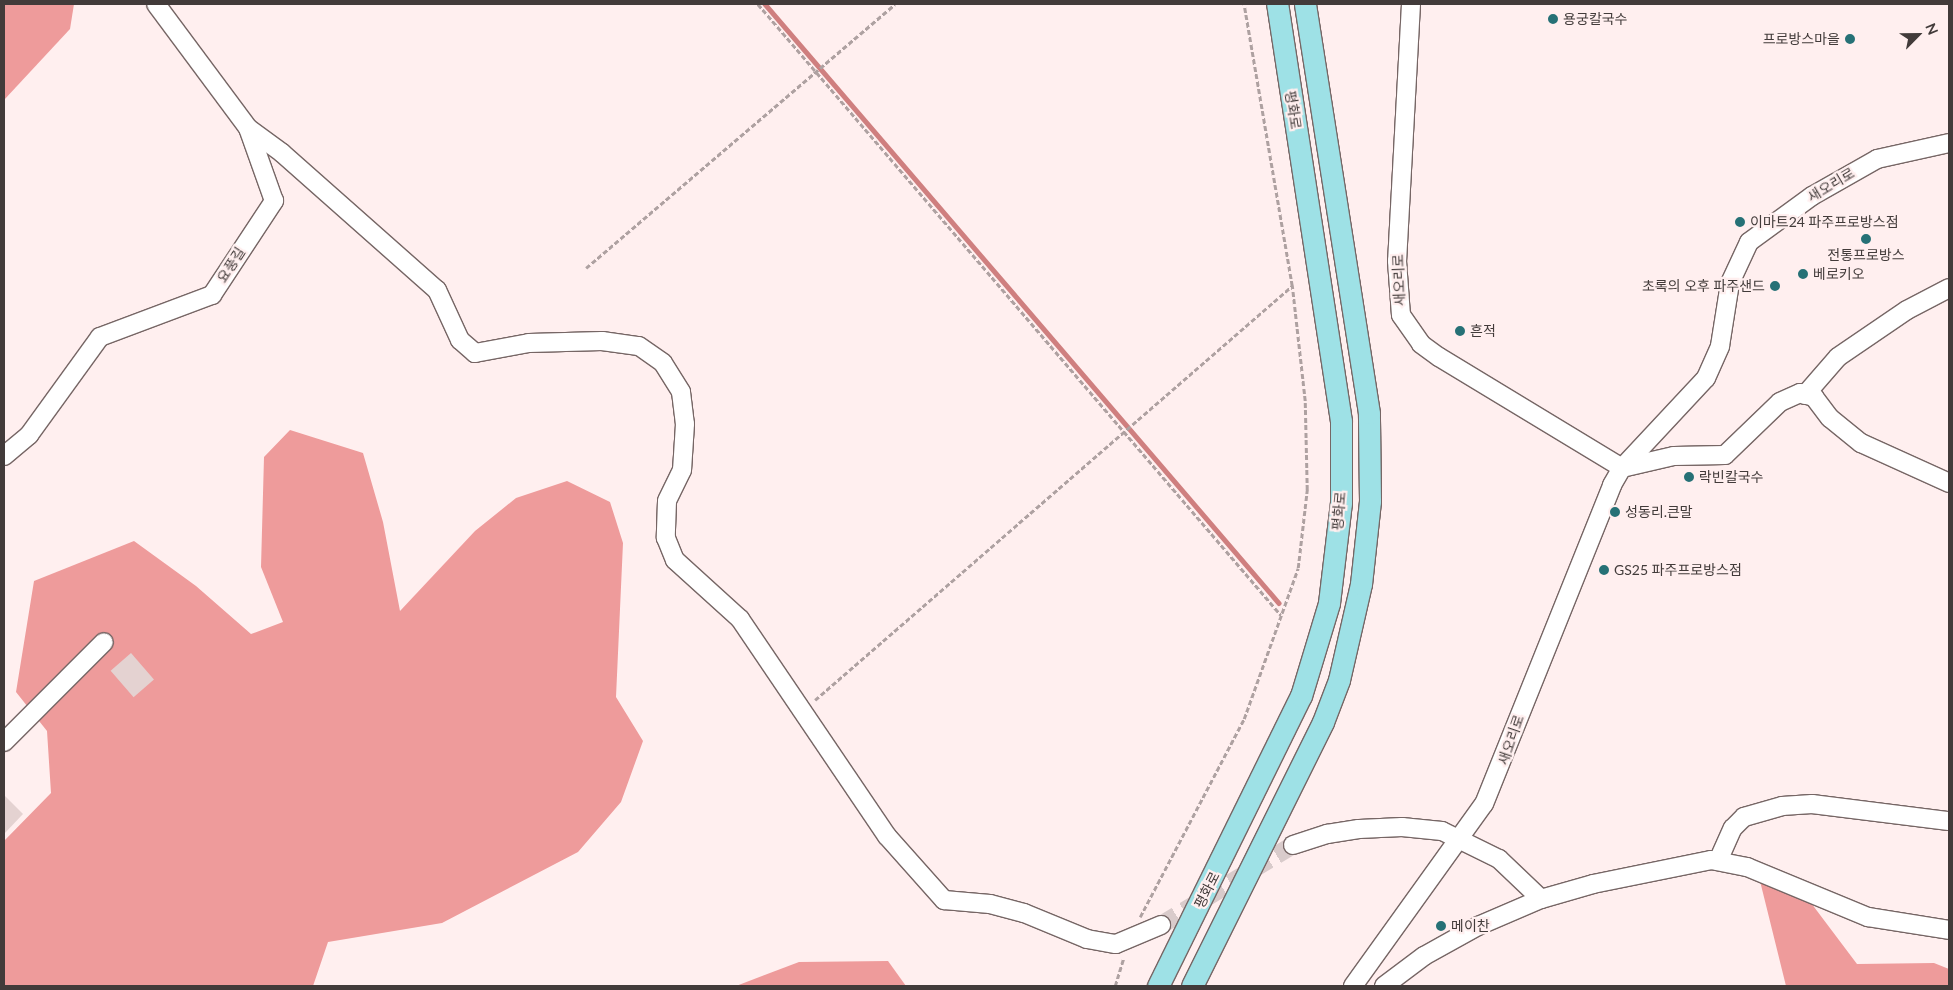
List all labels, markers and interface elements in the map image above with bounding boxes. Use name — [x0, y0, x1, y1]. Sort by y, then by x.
north arrow — [1893, 10, 1943, 60]
place label: 용궁칼국수 — [1563, 11, 1627, 27]
marker: 용궁칼국수 — [1547, 13, 1559, 25]
text: N — [1922, 21, 1942, 37]
place label: 프로방스마을 — [1763, 31, 1840, 47]
marker: 프로방스마을 — [1844, 33, 1856, 45]
street label: 평화로 — [1282, 90, 1304, 130]
street label: 새오리로 — [1805, 165, 1857, 205]
place label: 이마트24 파주프로방스점 — [1750, 214, 1899, 230]
marker: 이마트24 파주프로방스점 — [1734, 216, 1746, 228]
marker: 전통프로방스 — [1860, 233, 1872, 245]
street label: 요풍길 — [213, 244, 249, 286]
place label: 전통프로방스 — [1827, 247, 1905, 263]
street label: 새오리로 — [1390, 254, 1408, 306]
place label: 베로키오 — [1813, 266, 1865, 282]
marker: 베로키오 — [1797, 268, 1809, 280]
place label: 초록의 오후 파주샌드 — [1642, 278, 1765, 294]
marker: 초록의 오후 파주샌드 — [1769, 280, 1781, 292]
place label: 흔적 — [1470, 323, 1496, 339]
marker: 흔적 — [1454, 325, 1466, 337]
place label: 락빈칼국수 — [1699, 469, 1763, 485]
marker: 락빈칼국수 — [1683, 471, 1695, 483]
street label: 평화로 — [1329, 491, 1349, 531]
place label: 성동리.큰말 — [1625, 504, 1693, 520]
marker: 성동리.큰말 — [1609, 506, 1621, 518]
place label: GS25 파주프로방스점 — [1614, 562, 1742, 578]
marker: GS25 파주프로방스점 — [1598, 564, 1610, 576]
street label: 새오리로 — [1495, 713, 1527, 767]
street label: 평화로 — [1191, 869, 1223, 911]
place label: 메이찬 — [1451, 918, 1490, 934]
marker: 메이찬 — [1435, 920, 1447, 932]

